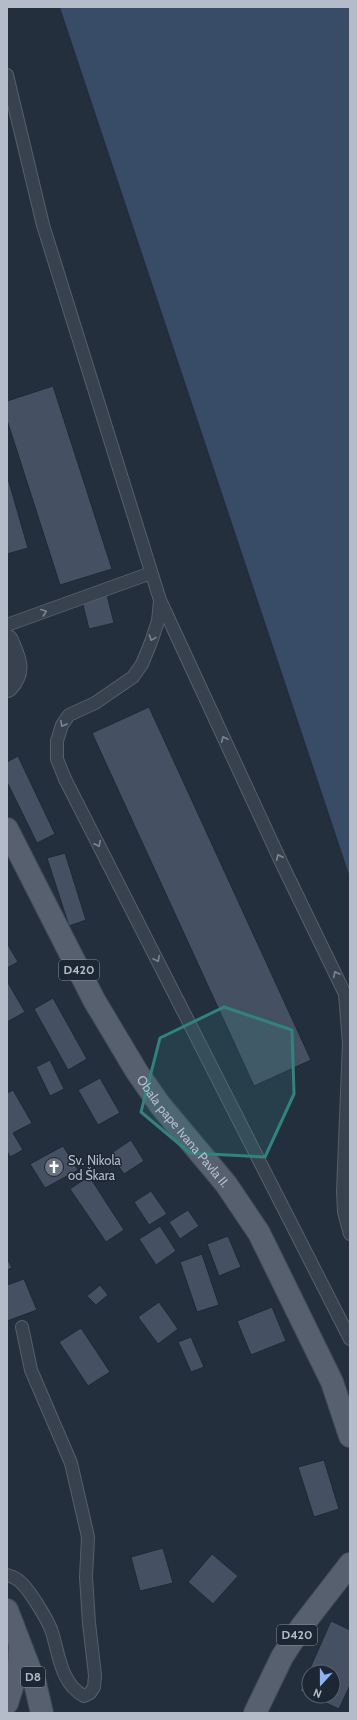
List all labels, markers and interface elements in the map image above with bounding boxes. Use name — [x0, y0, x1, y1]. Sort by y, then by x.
one-way arrow — [40, 608, 47, 616]
one-way arrow — [149, 634, 157, 641]
one-way arrow — [60, 720, 68, 727]
one-way arrow — [221, 736, 229, 743]
one-way arrow — [93, 839, 100, 847]
one-way arrow — [276, 854, 284, 861]
one-way arrow — [152, 955, 160, 963]
road number: D420 — [59, 960, 99, 980]
one-way arrow — [333, 971, 340, 978]
street label: Obala pape Ivana Pavla II. — [134, 1072, 234, 1190]
place label: Sv. Nikola od Škara — [68, 1152, 122, 1183]
church icon: Sv. Nikola od Škara — [43, 1156, 65, 1178]
road number: D420 — [277, 1625, 317, 1645]
north arrow — [301, 1664, 341, 1704]
road number: D8 — [21, 1667, 45, 1687]
text: N — [311, 1685, 324, 1701]

